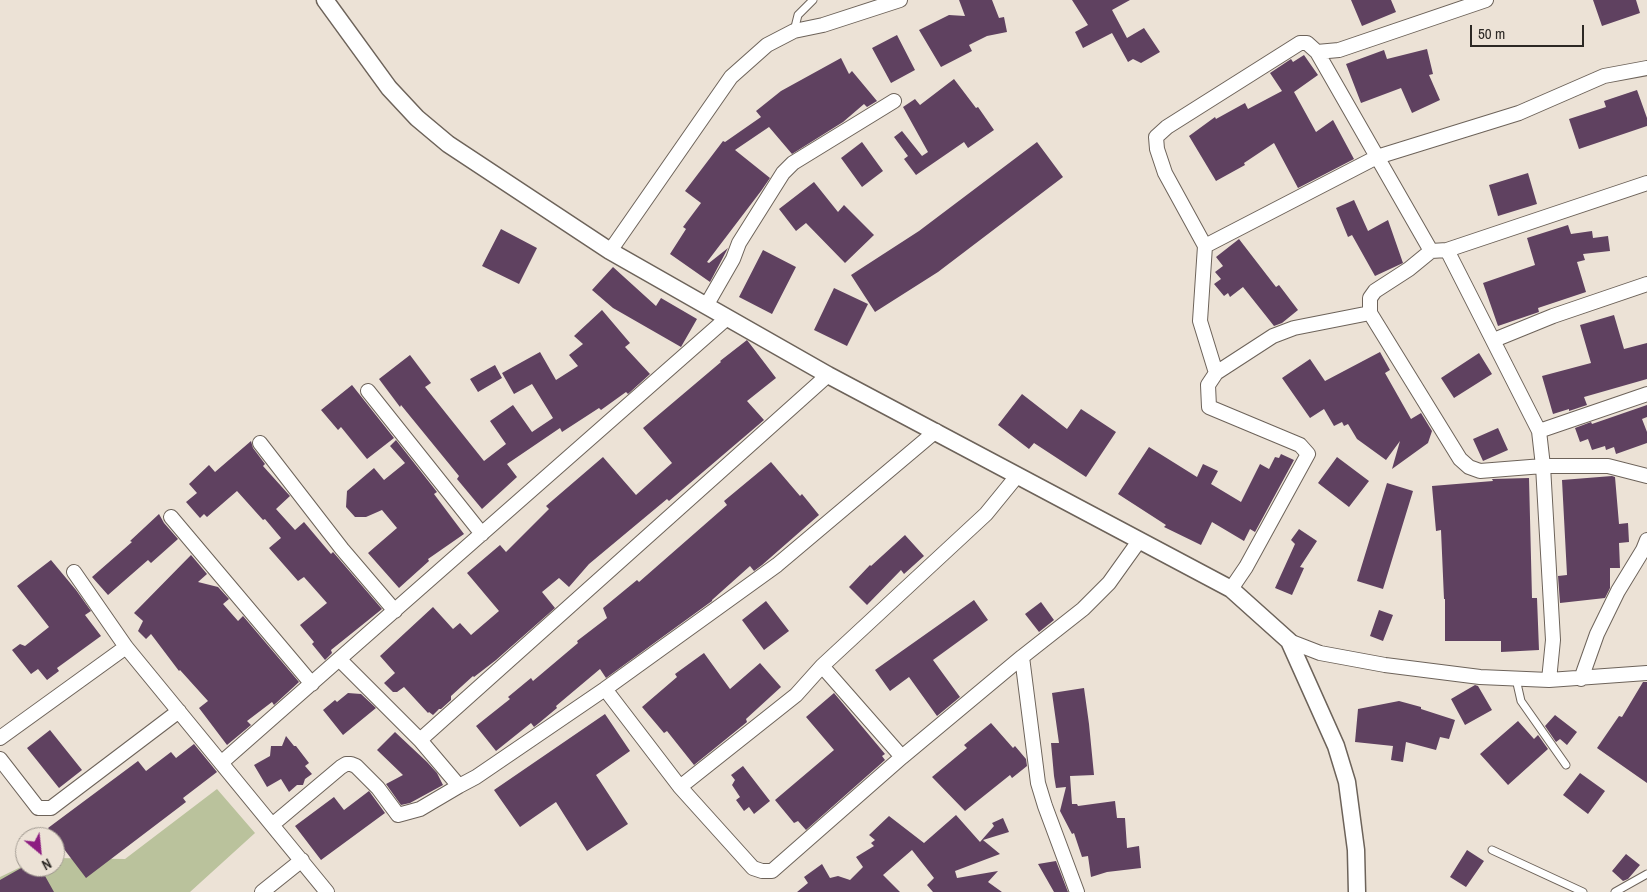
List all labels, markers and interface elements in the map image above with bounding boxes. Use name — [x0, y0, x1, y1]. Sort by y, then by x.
scale bar — [1472, 15, 1586, 47]
text: 50 m — [1478, 23, 1505, 44]
north arrow — [15, 827, 65, 877]
text: N — [39, 854, 54, 874]

